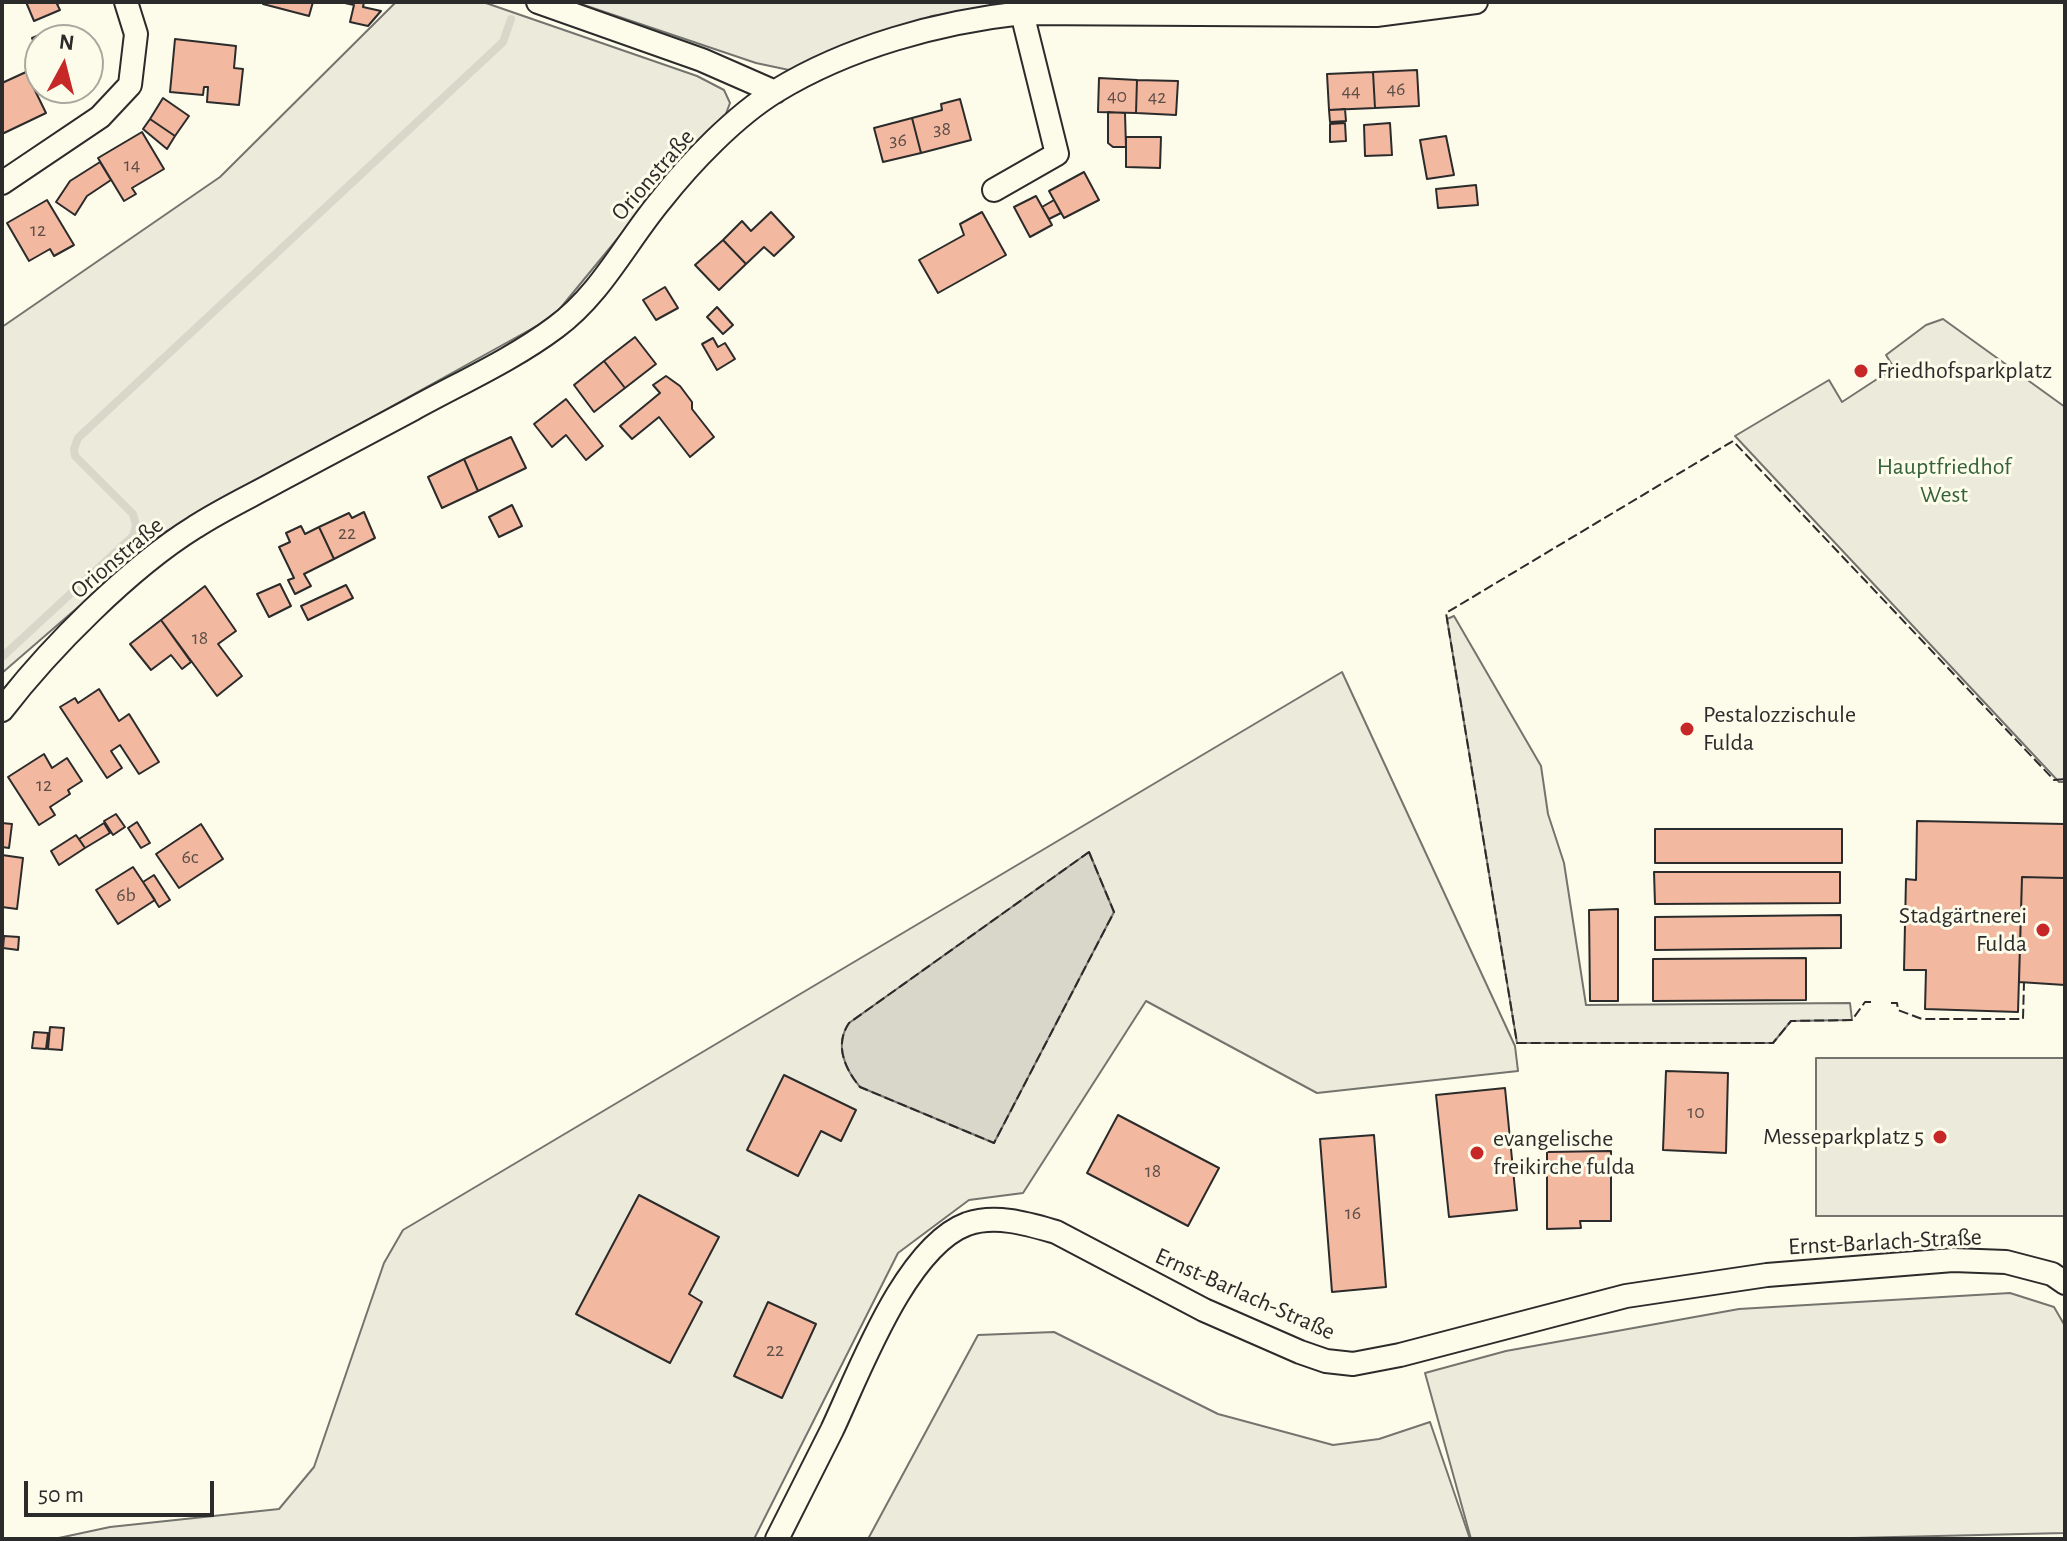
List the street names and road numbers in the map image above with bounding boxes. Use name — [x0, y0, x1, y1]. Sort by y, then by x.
street label: Orionstraße — [605, 123, 701, 227]
street label: Orionstraße — [65, 511, 169, 605]
street label: Ernst-Barlach-Straße — [1787, 1223, 1983, 1261]
street label: Ernst-Barlach-Straße — [1151, 1241, 1339, 1347]

